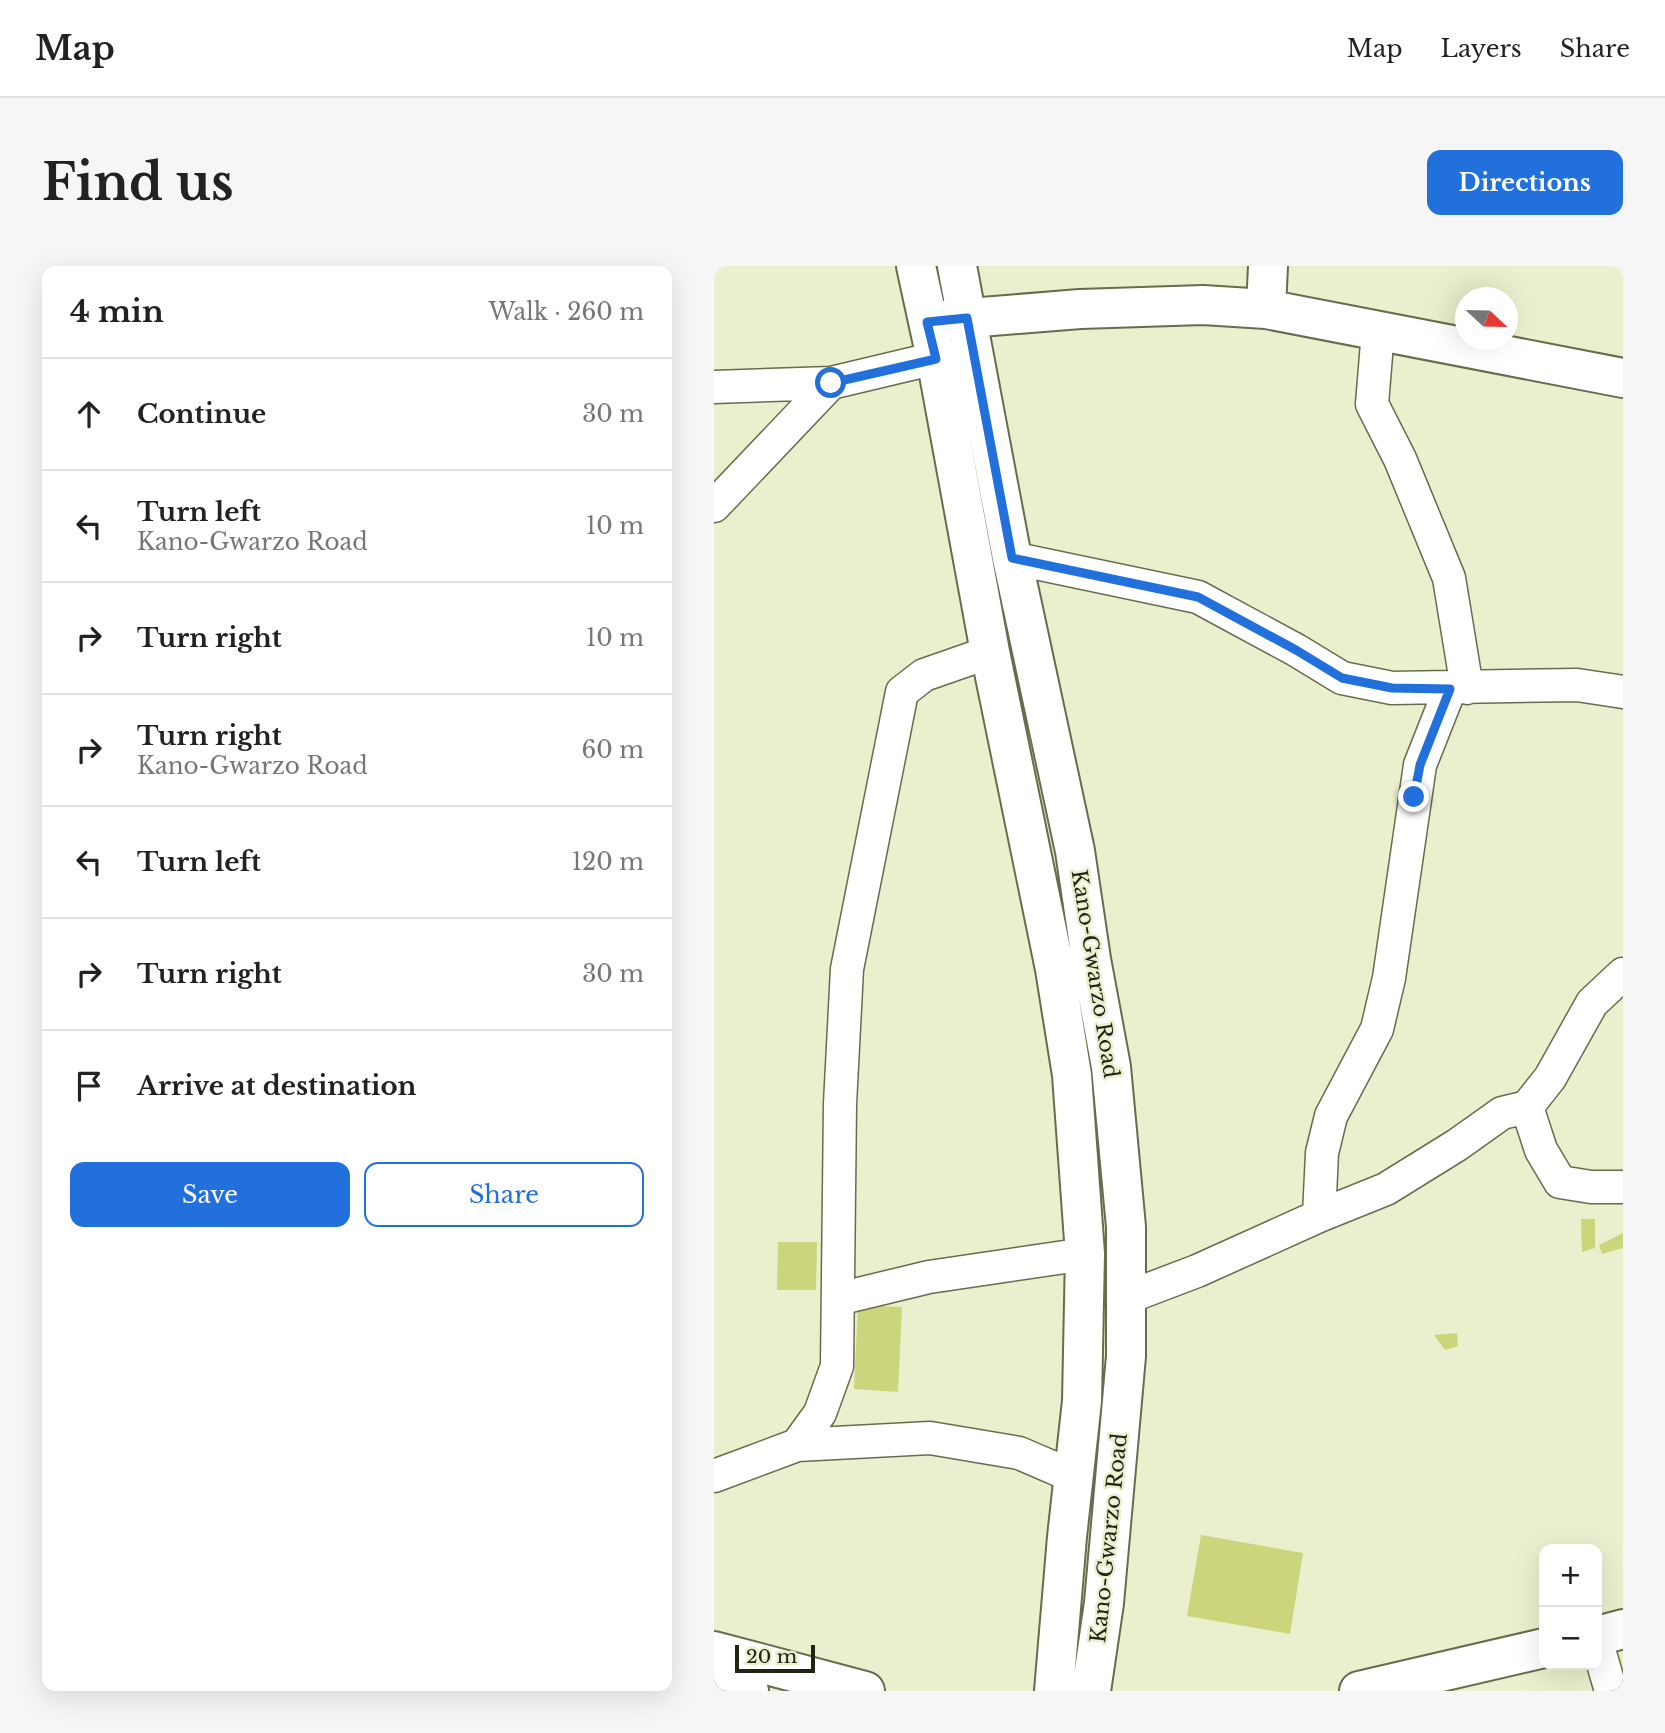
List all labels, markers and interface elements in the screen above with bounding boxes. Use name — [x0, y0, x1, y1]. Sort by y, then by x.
text: Map — [35, 28, 115, 69]
text: Map — [1347, 34, 1403, 63]
text: Layers — [1441, 34, 1522, 63]
text: Share — [1560, 34, 1630, 63]
button: Directions — [1427, 150, 1623, 215]
text: Find us — [42, 152, 234, 213]
north arrow — [1455, 287, 1518, 350]
text: 4 min — [70, 293, 164, 330]
text: Walk · 260 m — [488, 298, 644, 326]
route start — [815, 367, 846, 398]
icon: ahead — [70, 395, 108, 433]
text: Continue — [137, 398, 266, 430]
text: 30 m — [582, 400, 644, 428]
text: Turn left — [137, 496, 261, 528]
icon: left — [70, 507, 108, 545]
text: 10 m — [586, 512, 644, 540]
text: Kano-Gwarzo Road — [137, 528, 368, 556]
icon: right — [70, 619, 108, 657]
text: Turn right — [137, 622, 282, 654]
text: 10 m — [586, 624, 644, 652]
text: Turn right — [137, 720, 282, 752]
icon: right — [70, 731, 108, 769]
text: 60 m — [582, 736, 644, 764]
text: Kano-Gwarzo Road — [137, 752, 368, 780]
route end — [1398, 781, 1429, 812]
icon: left — [70, 843, 108, 881]
text: Turn left — [137, 846, 261, 878]
text: 120 m — [572, 848, 644, 876]
street label: Kano-Gwarzo Road — [1066, 868, 1124, 1080]
icon: right — [70, 955, 108, 993]
text: Turn right — [137, 958, 282, 990]
text: 30 m — [582, 960, 644, 988]
icon: arrive — [70, 1067, 108, 1105]
text: Arrive at destination — [137, 1070, 417, 1102]
button: Save — [70, 1162, 350, 1227]
button: Share — [364, 1162, 644, 1227]
street label: Kano-Gwarzo Road — [1085, 1432, 1133, 1644]
map controls — [1539, 1544, 1602, 1670]
button: + — [1539, 1544, 1602, 1607]
button: − — [1539, 1607, 1602, 1670]
scale bar — [735, 1642, 816, 1674]
text: 20 m — [746, 1645, 797, 1668]

